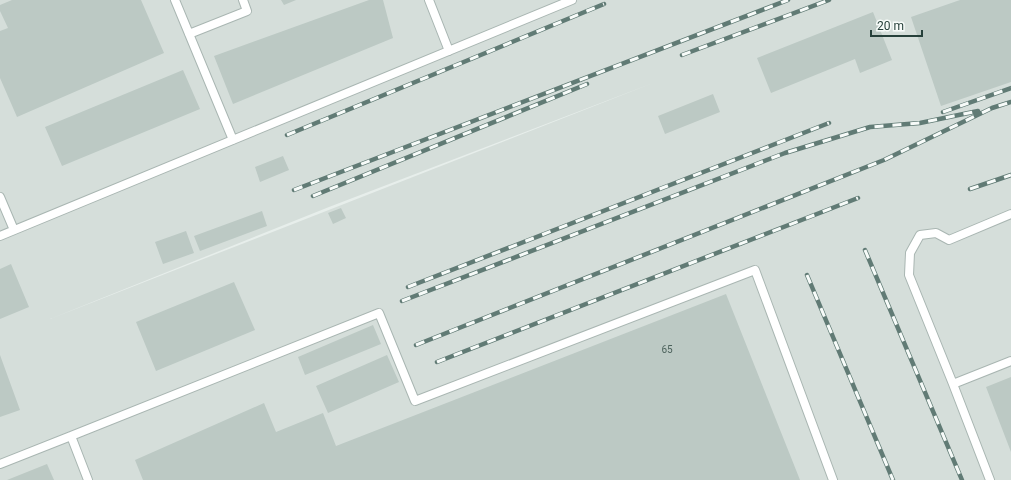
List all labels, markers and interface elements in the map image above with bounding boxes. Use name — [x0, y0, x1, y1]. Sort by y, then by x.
scale bar — [871, 12, 922, 38]
text: 20 m — [877, 19, 904, 33]
house number: 65 — [661, 344, 673, 355]

